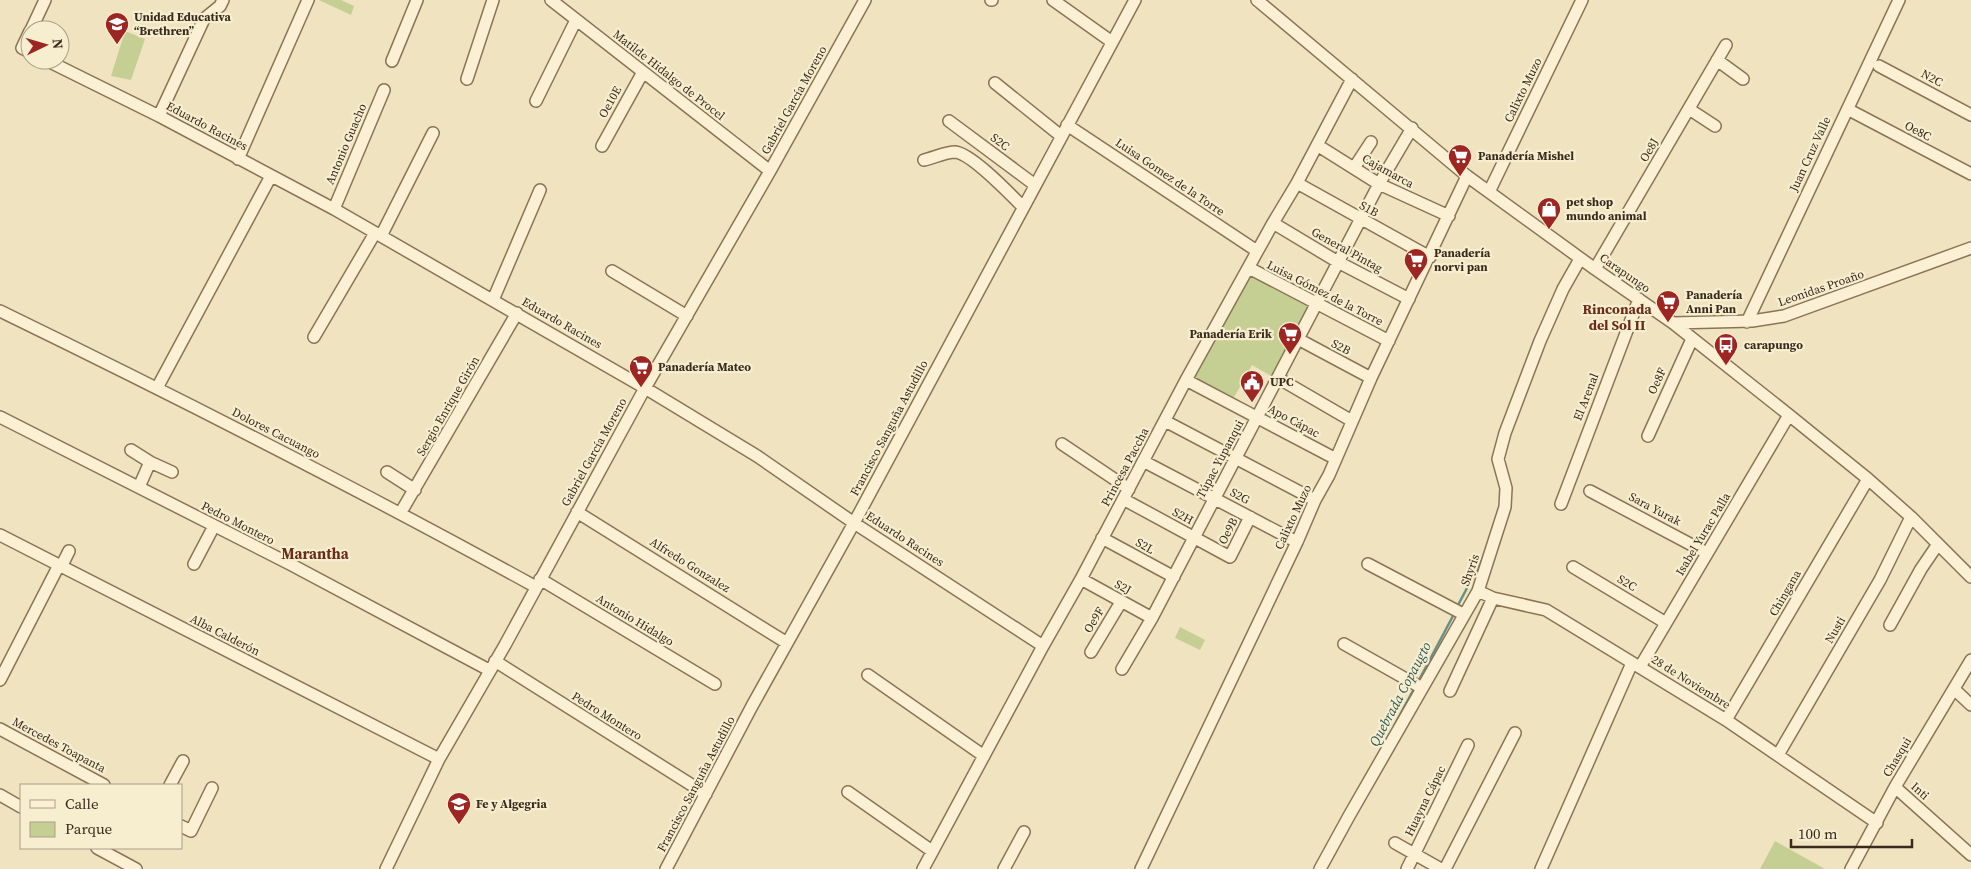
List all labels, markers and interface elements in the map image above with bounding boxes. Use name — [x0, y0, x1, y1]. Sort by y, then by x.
place label: Unidad Educativa “Brethren” — [134, 9, 232, 39]
school or university icon: Unidad Educativa “Brethren” — [104, 11, 130, 45]
north arrow — [20, 20, 70, 70]
street label: Matilde Hidalgo de Procel — [610, 26, 729, 124]
text: N — [48, 38, 68, 50]
street label: Gabriel García Moreno — [757, 42, 831, 157]
street label: Calixto Muzo — [1500, 55, 1546, 125]
street label: N2C — [1918, 66, 1946, 91]
street label: Oe10E — [595, 83, 625, 121]
street label: Eduardo Racines — [163, 98, 251, 154]
street label: Antonio Guacho — [322, 101, 370, 187]
street label: Juan Cruz Valle — [1785, 114, 1834, 195]
street label: Oe8C — [1902, 117, 1935, 145]
street label: S2C — [987, 130, 1013, 155]
street label: Luisa Gomez de la Torre — [1112, 134, 1228, 220]
street label: Oe8J — [1636, 135, 1662, 165]
supermarket icon: Panadería Mishel — [1447, 143, 1473, 177]
place label: Panadería Mishel — [1478, 148, 1574, 164]
street label: Cajamarca — [1359, 150, 1418, 192]
place label: pet shop mundo animal — [1566, 194, 1647, 224]
shop icon: pet shop mundo animal — [1536, 196, 1562, 230]
street label: S1B — [1357, 197, 1382, 221]
street label: General Pintag — [1308, 224, 1386, 276]
place label: Panadería norvi pan — [1434, 245, 1491, 275]
supermarket icon: Panadería norvi pan — [1403, 247, 1429, 281]
street label: Carapungo — [1597, 250, 1654, 296]
street label: Luisa Gómez de la Torre — [1264, 257, 1386, 329]
street label: Leonidas Proaño — [1776, 266, 1866, 310]
place label: Panadería Anni Pan — [1686, 287, 1743, 317]
supermarket icon: Panadería Anni Pan — [1655, 289, 1681, 323]
street label: Eduardo Racines — [519, 294, 605, 352]
district label: Rinconada del Sol II — [1582, 299, 1652, 335]
supermarket icon: Panadería Erik — [1277, 321, 1303, 355]
place label: Panadería Erik — [1189, 326, 1273, 342]
bus stop icon: carapungo — [1713, 332, 1739, 366]
street label: S2B — [1329, 335, 1354, 359]
place label: carapungo — [1744, 337, 1803, 353]
street label: Sergio Enrique Girón — [413, 353, 483, 459]
supermarket icon: Panadería Mateo — [628, 354, 654, 388]
street label: Francisco Sanguña Astudillo — [846, 357, 932, 499]
place label: Panadería Mateo — [658, 359, 751, 375]
street label: Oe8F — [1644, 365, 1670, 397]
public building icon: UPC — [1239, 369, 1265, 403]
street label: El Arenal — [1570, 371, 1603, 423]
place label: UPC — [1270, 374, 1294, 390]
street label: Gabriel García Moreno — [557, 394, 631, 509]
street label: Apo Cápac — [1265, 401, 1323, 441]
street label: Dolores Cacuango — [229, 404, 323, 462]
street label: Túpac Yupanqui — [1193, 417, 1248, 501]
street label: Princesa Paccha — [1098, 424, 1153, 509]
street label: Calixto Muzo — [1271, 482, 1315, 552]
street label: S2G — [1227, 484, 1253, 508]
street label: Sara Yurak — [1626, 489, 1684, 530]
street label: Isabel Yurac Palla — [1672, 489, 1735, 578]
street label: Pedro Montero — [199, 498, 278, 548]
street label: S2H — [1170, 504, 1196, 528]
street label: Eduardo Racines — [863, 508, 947, 570]
street label: Oe9B — [1214, 514, 1242, 547]
street label: Alfredo Gonzalez — [647, 534, 734, 596]
street label: S2L — [1133, 534, 1157, 558]
district label: Marantha — [281, 543, 350, 564]
street label: Shyris — [1457, 552, 1483, 588]
street label: Chingana — [1765, 566, 1805, 619]
street label: S2C — [1614, 571, 1640, 595]
street label: S2J — [1112, 576, 1135, 598]
street label: Antonio Hidalgo — [593, 591, 677, 650]
street label: Oe9F — [1080, 604, 1108, 636]
street label: Alba Calderón — [187, 611, 263, 659]
street label: Nusti — [1821, 613, 1849, 646]
water label: Quebrada Copaugto — [1364, 638, 1436, 750]
street label: 28 de Noviembre — [1648, 651, 1734, 713]
street label: Pedro Montero — [569, 688, 646, 744]
street label: Francisco Sanguña Astudillo — [653, 713, 739, 855]
street label: Mercedes Toapanta — [10, 714, 109, 777]
street label: Chasqui — [1879, 734, 1915, 780]
street label: Huayna Cápac — [1401, 763, 1449, 839]
street label: Inti — [1908, 779, 1933, 804]
legend — [20, 784, 182, 849]
school or university icon: Fe y Algegria — [446, 791, 472, 825]
text: Calle — [65, 793, 99, 814]
place label: Fe y Algegria — [476, 796, 547, 812]
scale bar — [1791, 816, 1912, 848]
text: Parque — [65, 818, 113, 839]
text: 100 m — [1798, 823, 1838, 844]

